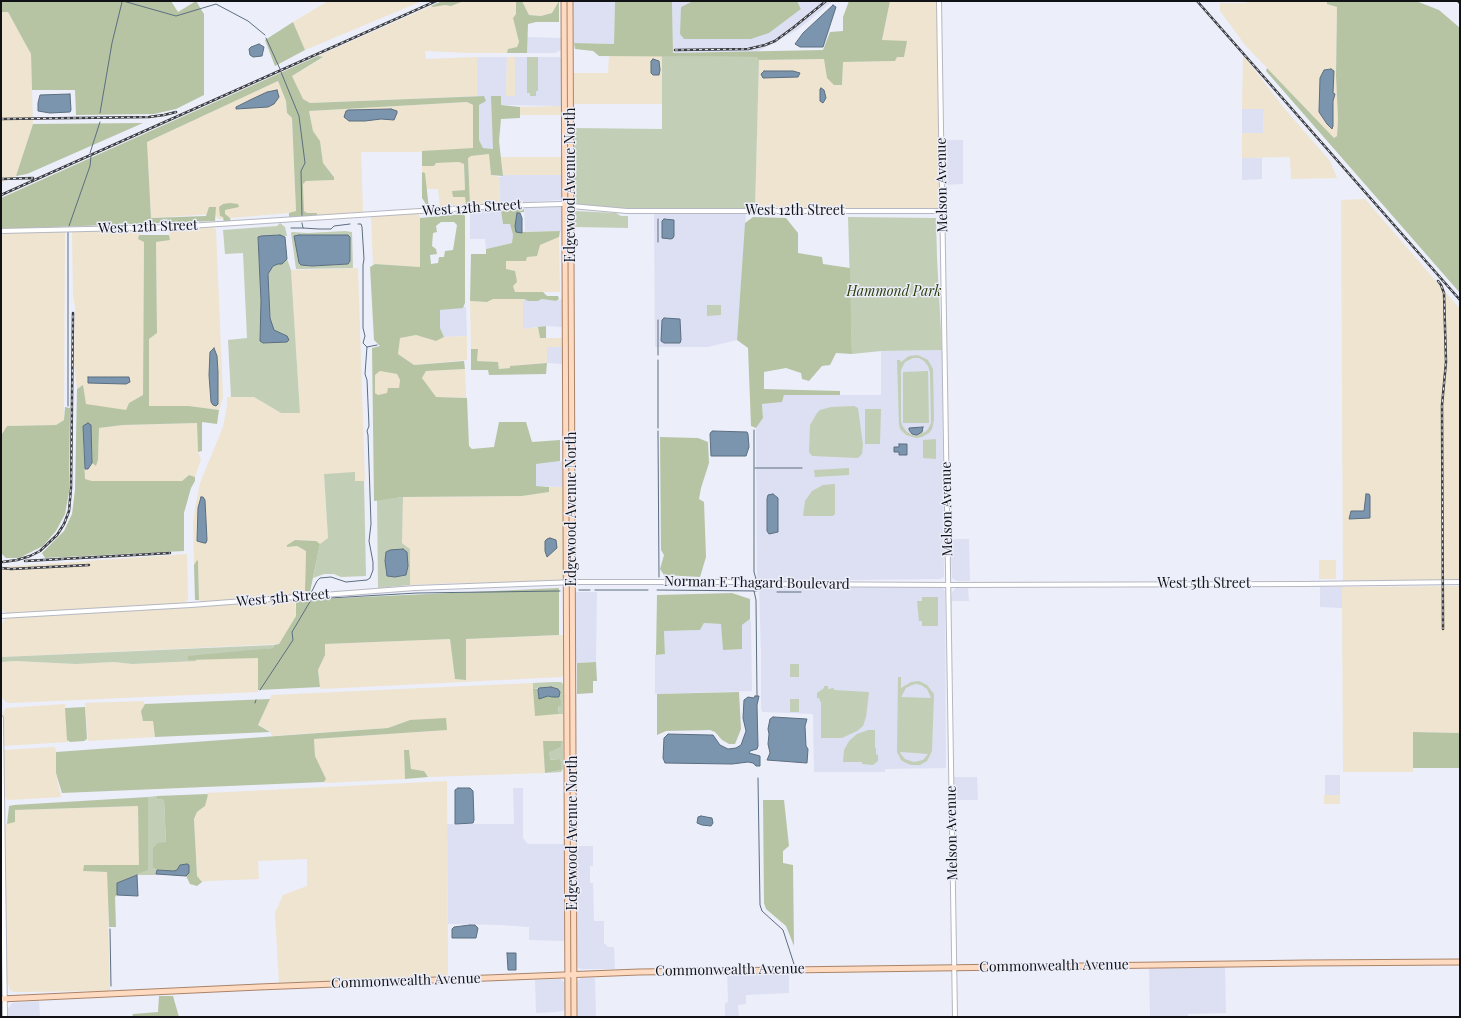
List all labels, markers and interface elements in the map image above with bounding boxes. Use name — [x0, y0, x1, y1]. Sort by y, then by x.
street label: Edgewood Avenue North — [563, 108, 579, 262]
street label: Melson Avenue — [933, 137, 951, 233]
street label: West 12th Street — [422, 196, 522, 220]
street label: West 12th Street — [745, 203, 845, 219]
street label: West 12th Street — [98, 217, 198, 237]
park label: Hammond Park — [847, 284, 941, 300]
street label: Edgewood Avenue North — [564, 432, 580, 586]
street label: Melson Avenue — [938, 461, 956, 557]
street label: Norman E Thagard Boulevard — [664, 573, 850, 593]
street label: West 5th Street — [1157, 576, 1251, 592]
street label: West 5th Street — [236, 586, 330, 610]
street label: Edgewood Avenue North — [565, 756, 581, 910]
street label: Melson Avenue — [943, 785, 961, 881]
street label: Commonwealth Avenue — [979, 956, 1129, 976]
street label: Commonwealth Avenue — [655, 960, 805, 980]
street label: Commonwealth Avenue — [331, 970, 481, 992]

